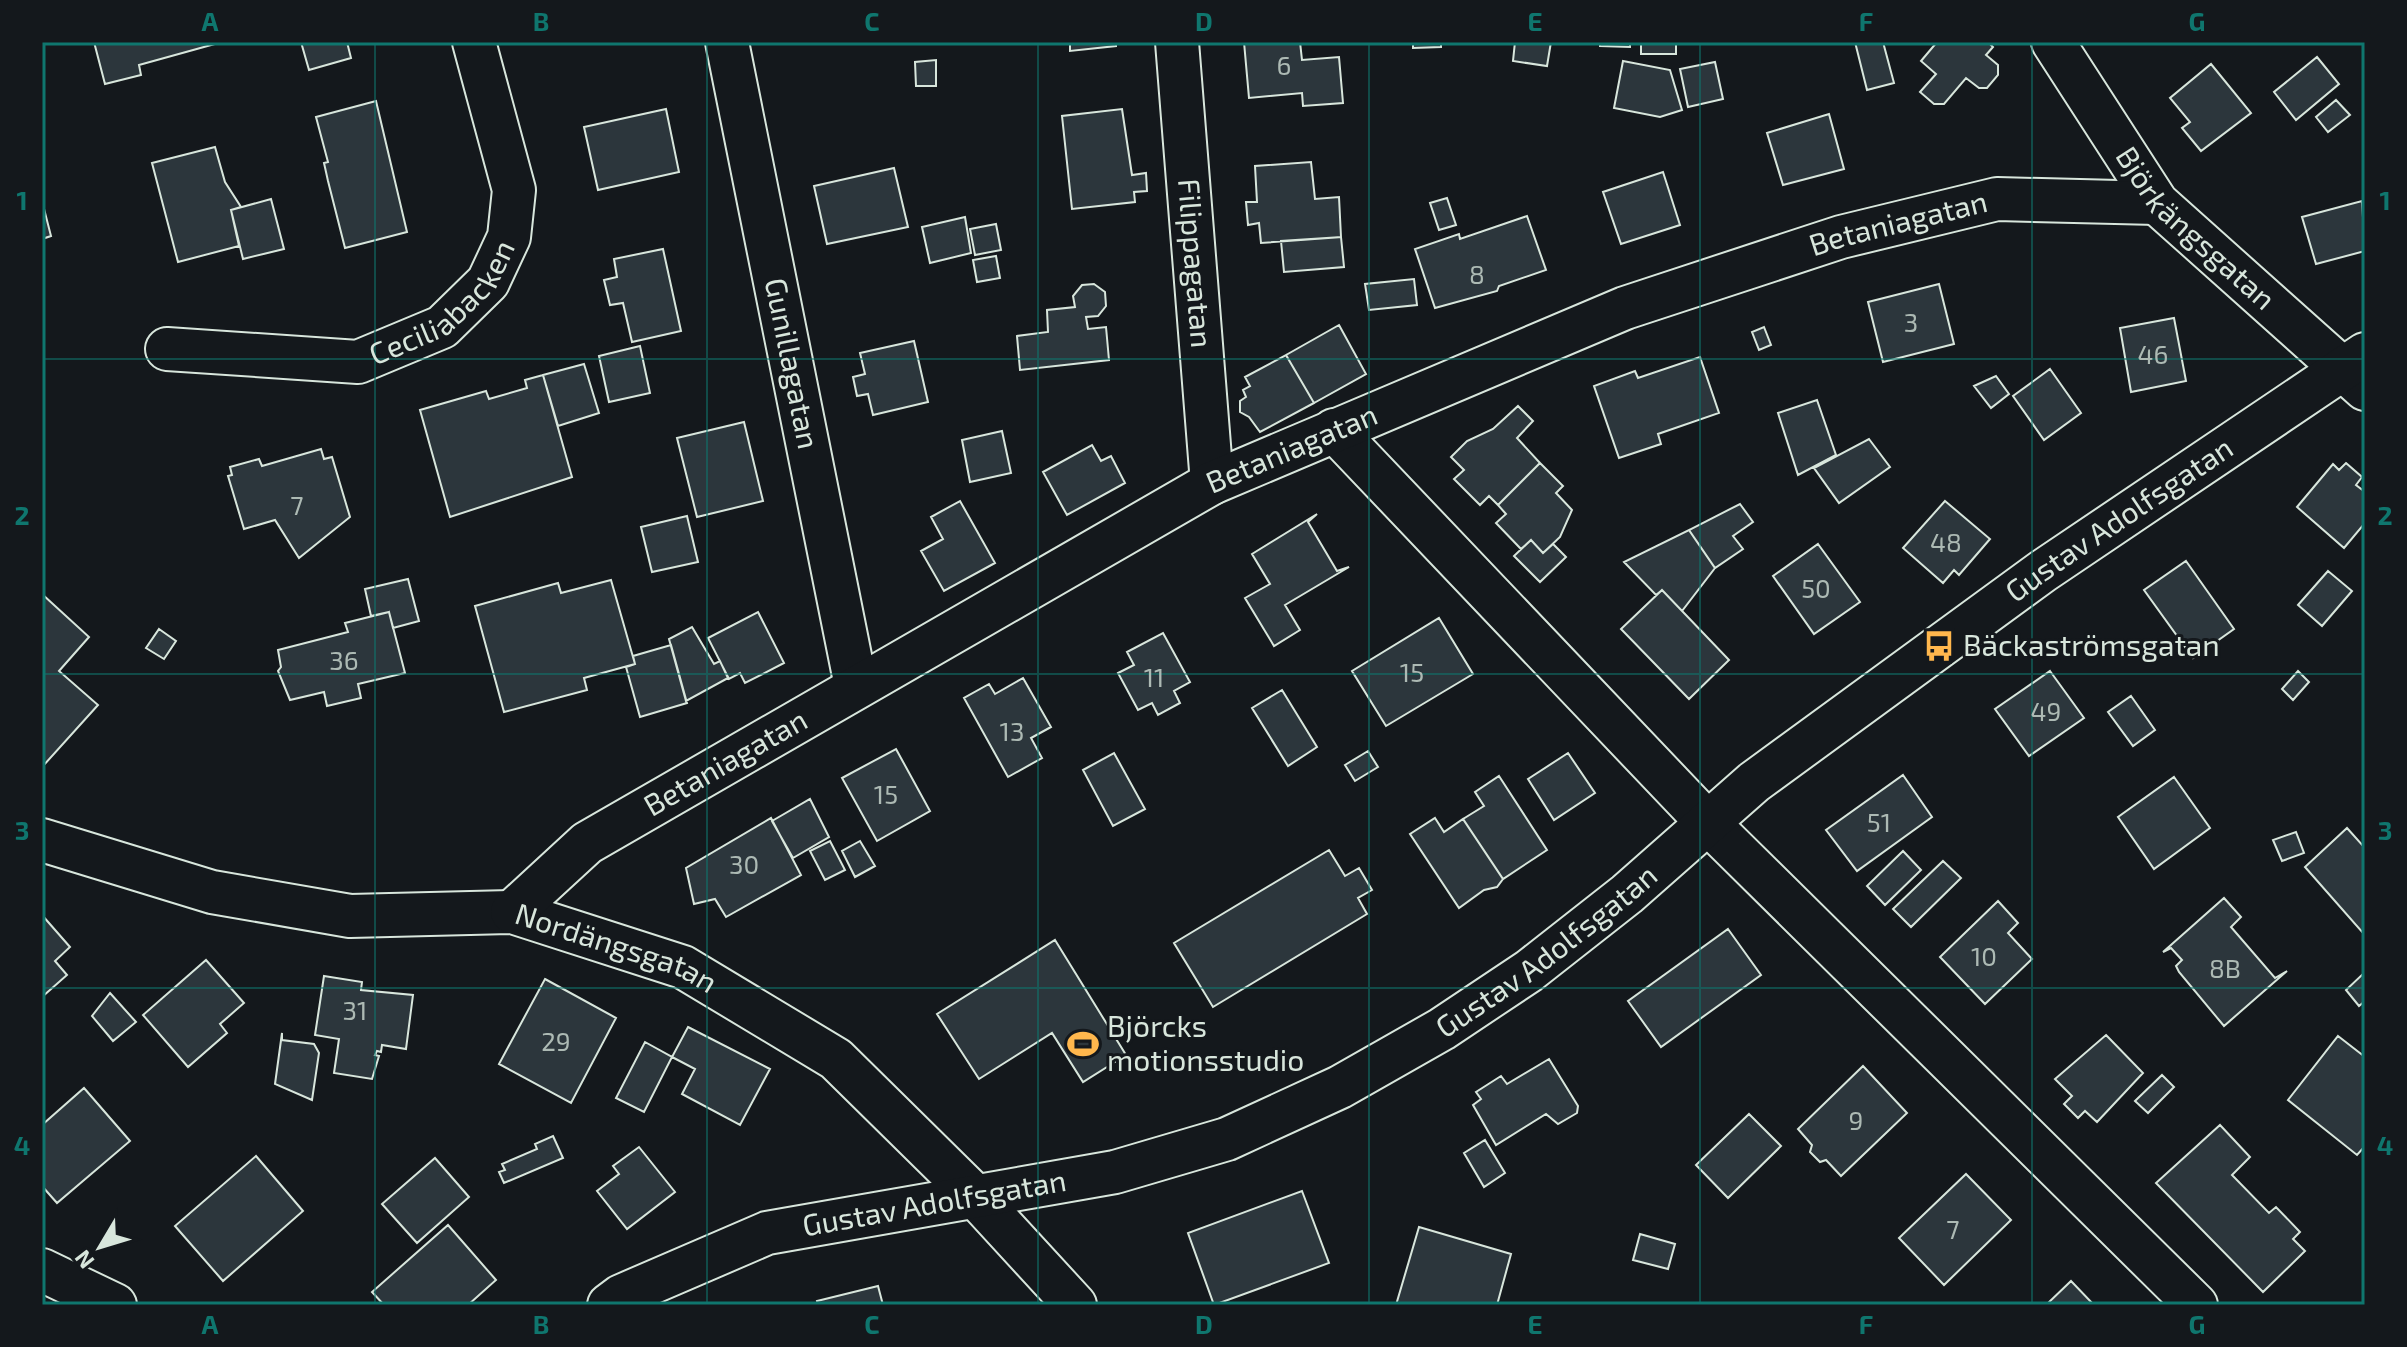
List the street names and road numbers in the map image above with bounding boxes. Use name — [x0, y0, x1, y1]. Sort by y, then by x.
street label: Björkängsgatan — [2109, 139, 2283, 316]
street label: Filippagatan — [1172, 177, 1221, 349]
street label: Betaniagatan — [1804, 182, 1991, 262]
street label: Ceciliabacken — [363, 234, 521, 371]
street label: Gunillagatan — [759, 275, 828, 452]
street label: Betaniagatan — [1200, 395, 1382, 499]
street label: Gustav Adolfsgatan — [1997, 428, 2239, 609]
street label: Betaniagatan — [637, 700, 813, 822]
street label: Gustav Adolfsgatan — [1428, 856, 1664, 1044]
street label: Nordängsgatan — [511, 894, 724, 999]
street label: Gustav Adolfsgatan — [799, 1161, 1069, 1242]

